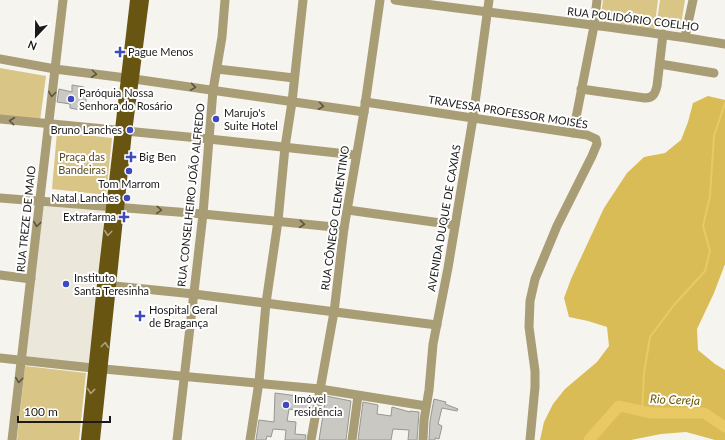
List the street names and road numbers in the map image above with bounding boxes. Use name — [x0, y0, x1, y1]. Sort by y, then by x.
street label: RUA POLIDÓRIO COELHO — [566, 4, 700, 33]
street label: TRAVESSA PROFESSOR MOISÉS — [427, 92, 589, 131]
street label: RUA CONSELHEIRO JOÃO ALFREDO — [174, 102, 207, 287]
street label: AVENIDA DUQUE DE CAXIAS — [424, 144, 463, 292]
street label: RUA CÔNEGO CLEMENTINO — [318, 145, 351, 291]
street label: RUA TREZE DE MAIO — [13, 165, 38, 273]

